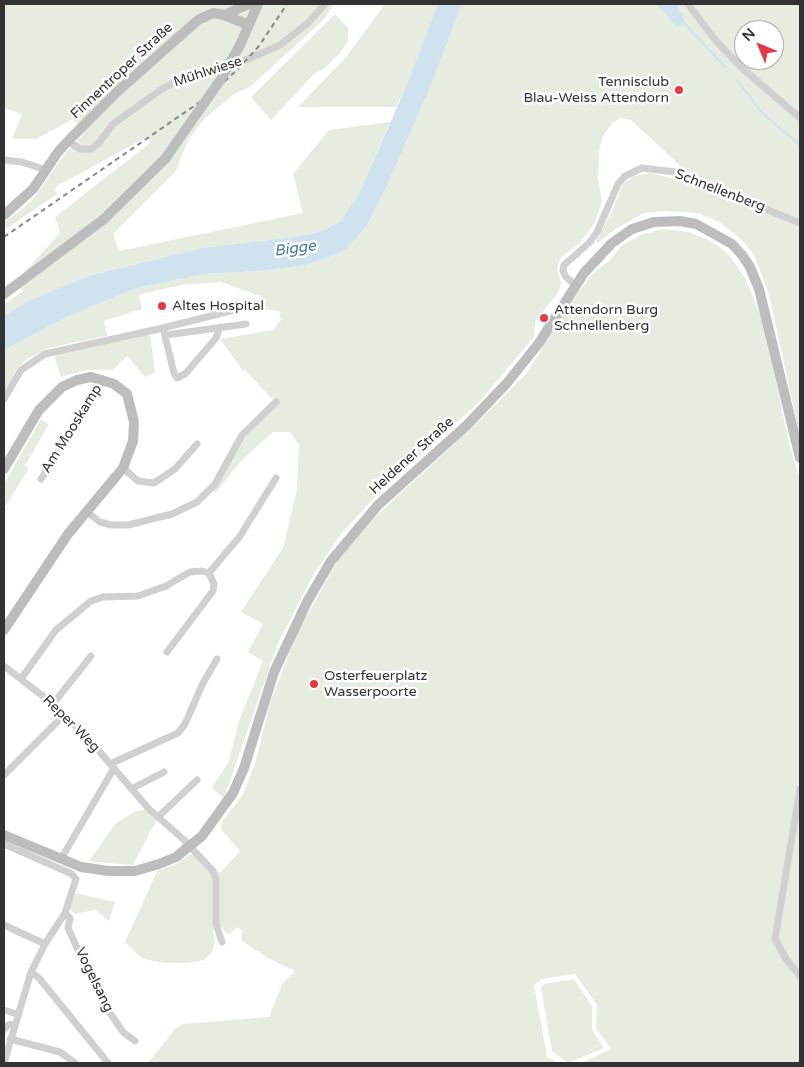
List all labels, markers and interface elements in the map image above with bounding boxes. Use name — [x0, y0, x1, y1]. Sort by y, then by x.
street label: Finnentroper Straße — [68, 19, 176, 123]
north arrow — [734, 20, 784, 70]
text: N — [739, 25, 759, 45]
street label: Mühlwiese — [172, 53, 244, 91]
place label: Tennisclub Blau-Weiss Attendorn — [523, 74, 669, 106]
marker: Tennisclub Blau-Weiss Attendorn — [673, 84, 685, 96]
street label: Schnellenberg — [673, 166, 767, 216]
water label: Bigge — [273, 237, 317, 261]
place label: Altes Hospital — [172, 298, 264, 314]
marker: Altes Hospital — [156, 300, 168, 312]
place label: Attendorn Burg Schnellenberg — [554, 302, 658, 334]
marker: Attendorn Burg Schnellenberg — [538, 312, 550, 324]
street label: Am Mooskamp — [38, 382, 106, 476]
street label: Heldener Straße — [367, 414, 457, 498]
place label: Osterfeuerplatz Wasserpoorte — [324, 668, 428, 700]
marker: Osterfeuerplatz Wasserpoorte — [308, 678, 320, 690]
street label: Reper Weg — [39, 692, 103, 756]
street label: Vogelsang — [71, 945, 117, 1015]

